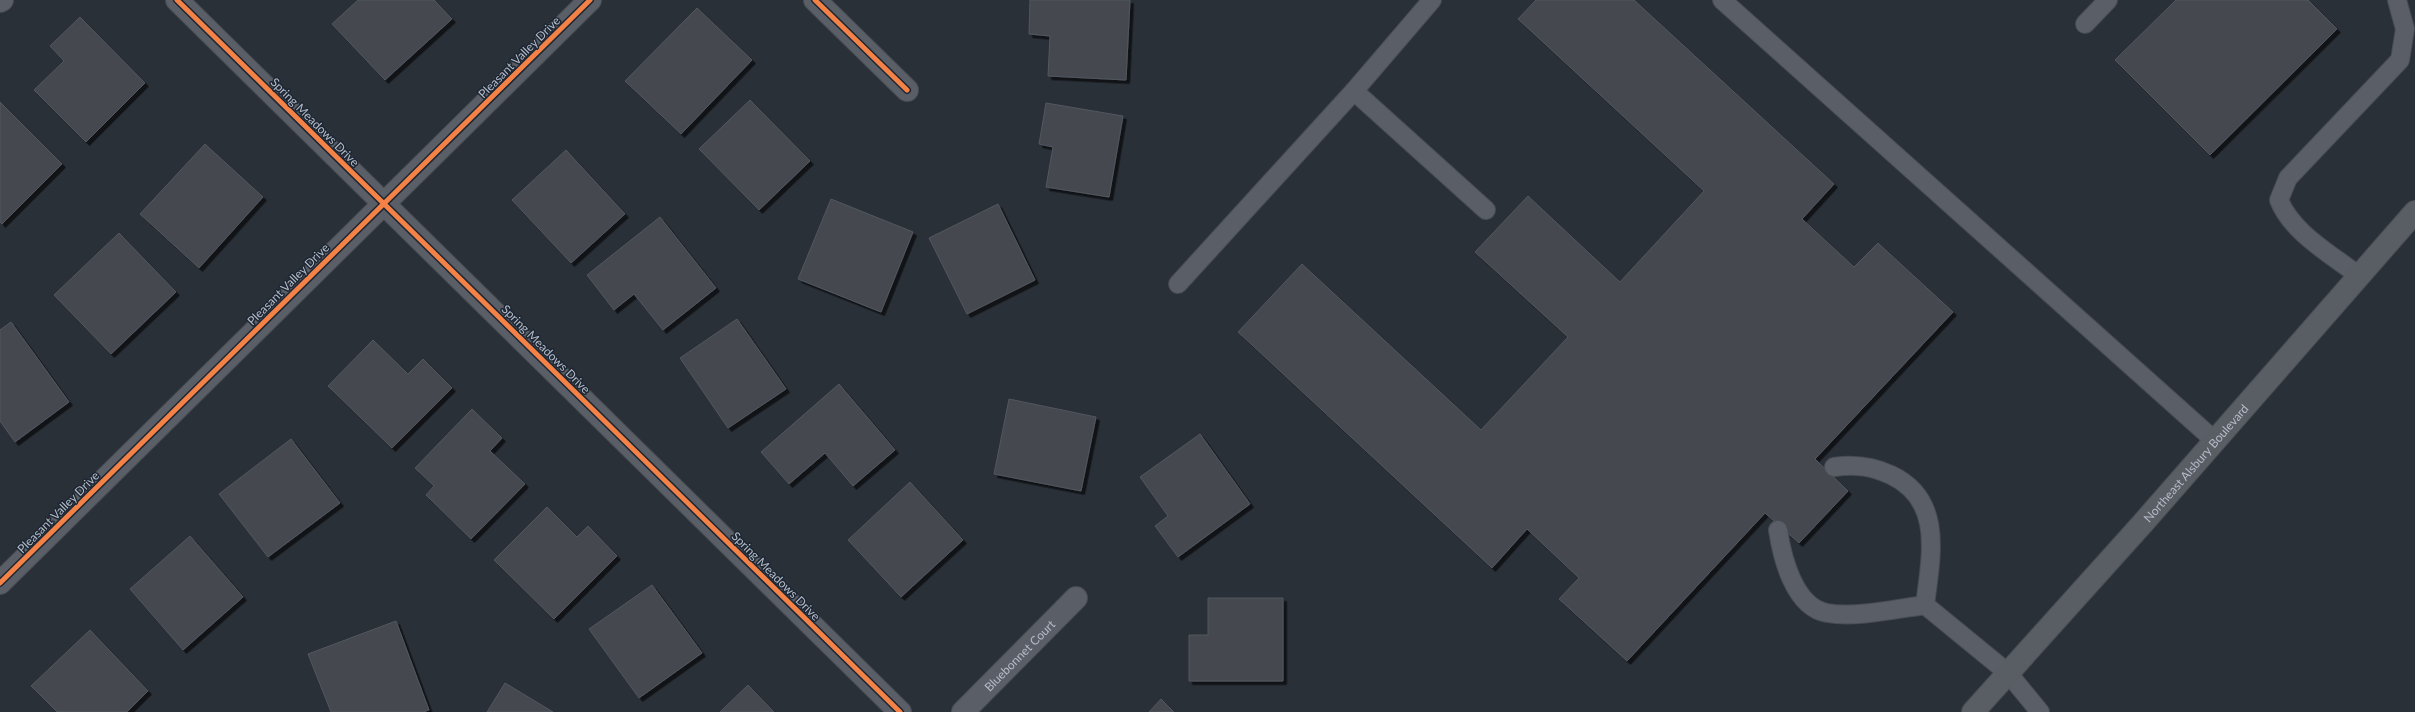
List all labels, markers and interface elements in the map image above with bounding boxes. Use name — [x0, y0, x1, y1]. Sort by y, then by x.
street label: Pleasant Valley Drive — [475, 13, 563, 101]
street label: Spring Meadows Drive — [268, 75, 362, 169]
street label: Pleasant Valley Drive — [244, 240, 332, 328]
street label: Spring Meadows Drive — [499, 302, 593, 396]
street label: Northeast Alsbury Boulevard — [2140, 401, 2251, 525]
street label: Pleasant Valley Drive — [14, 468, 102, 556]
street label: Spring Meadows Drive — [729, 529, 823, 623]
street label: Bluebonnet Court — [981, 616, 1058, 694]

